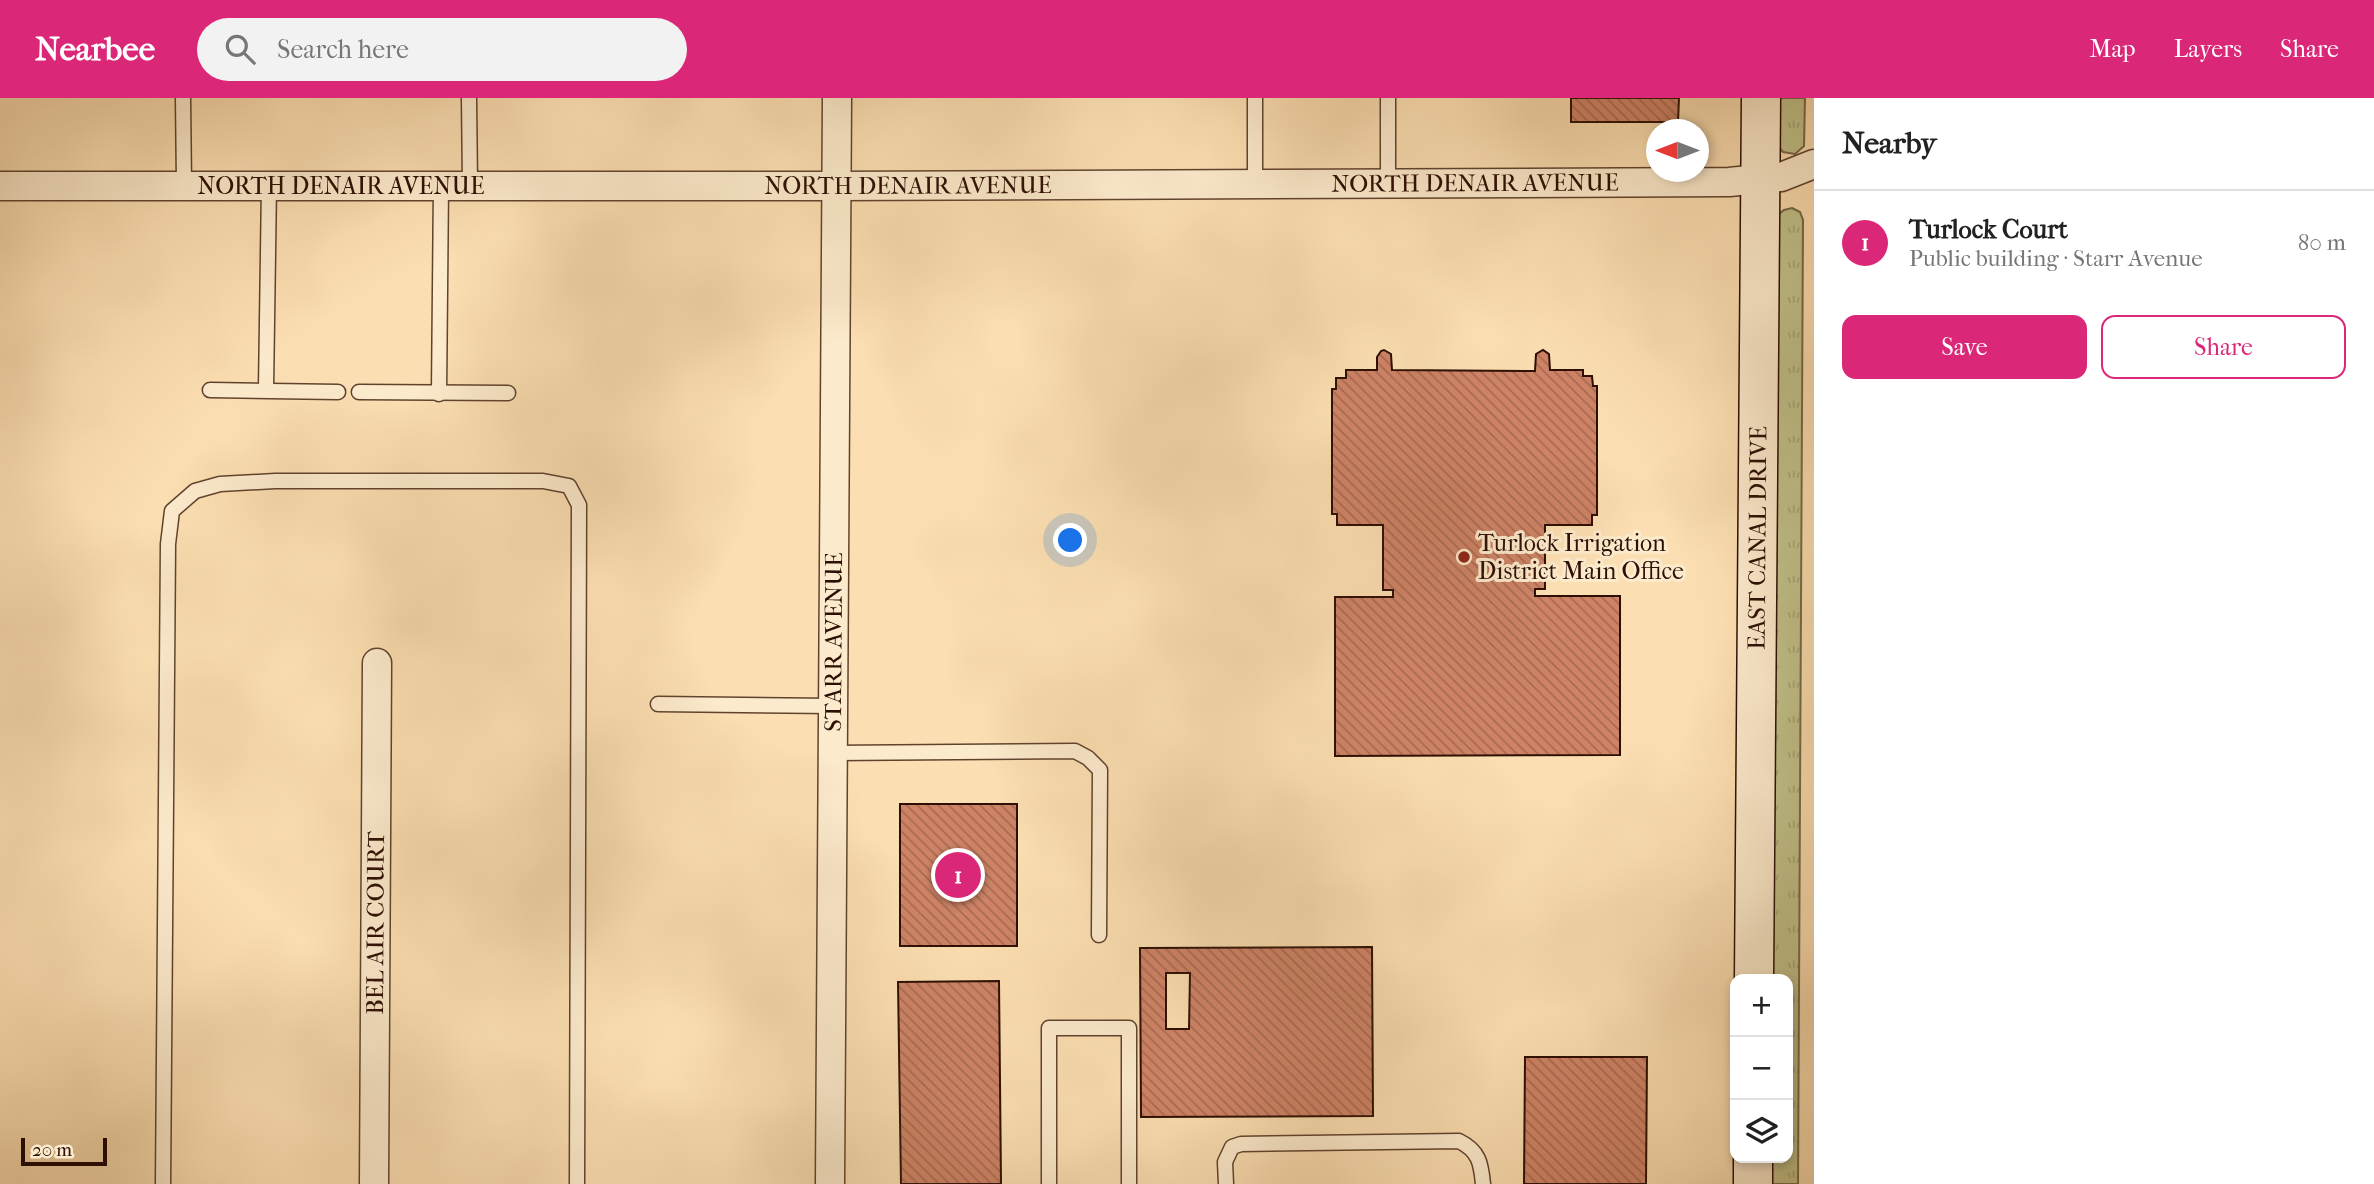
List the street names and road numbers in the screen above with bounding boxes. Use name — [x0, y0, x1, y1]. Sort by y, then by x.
street label: NORTH DENAIR AVENUE — [1331, 168, 1619, 198]
street label: NORTH DENAIR AVENUE — [764, 171, 1052, 200]
street label: NORTH DENAIR AVENUE — [197, 172, 485, 200]
street label: EAST CANAL DRIVE — [1743, 426, 1772, 650]
street label: STARR AVENUE — [819, 552, 848, 732]
street label: BEL AIR COURT — [361, 830, 390, 1015]

